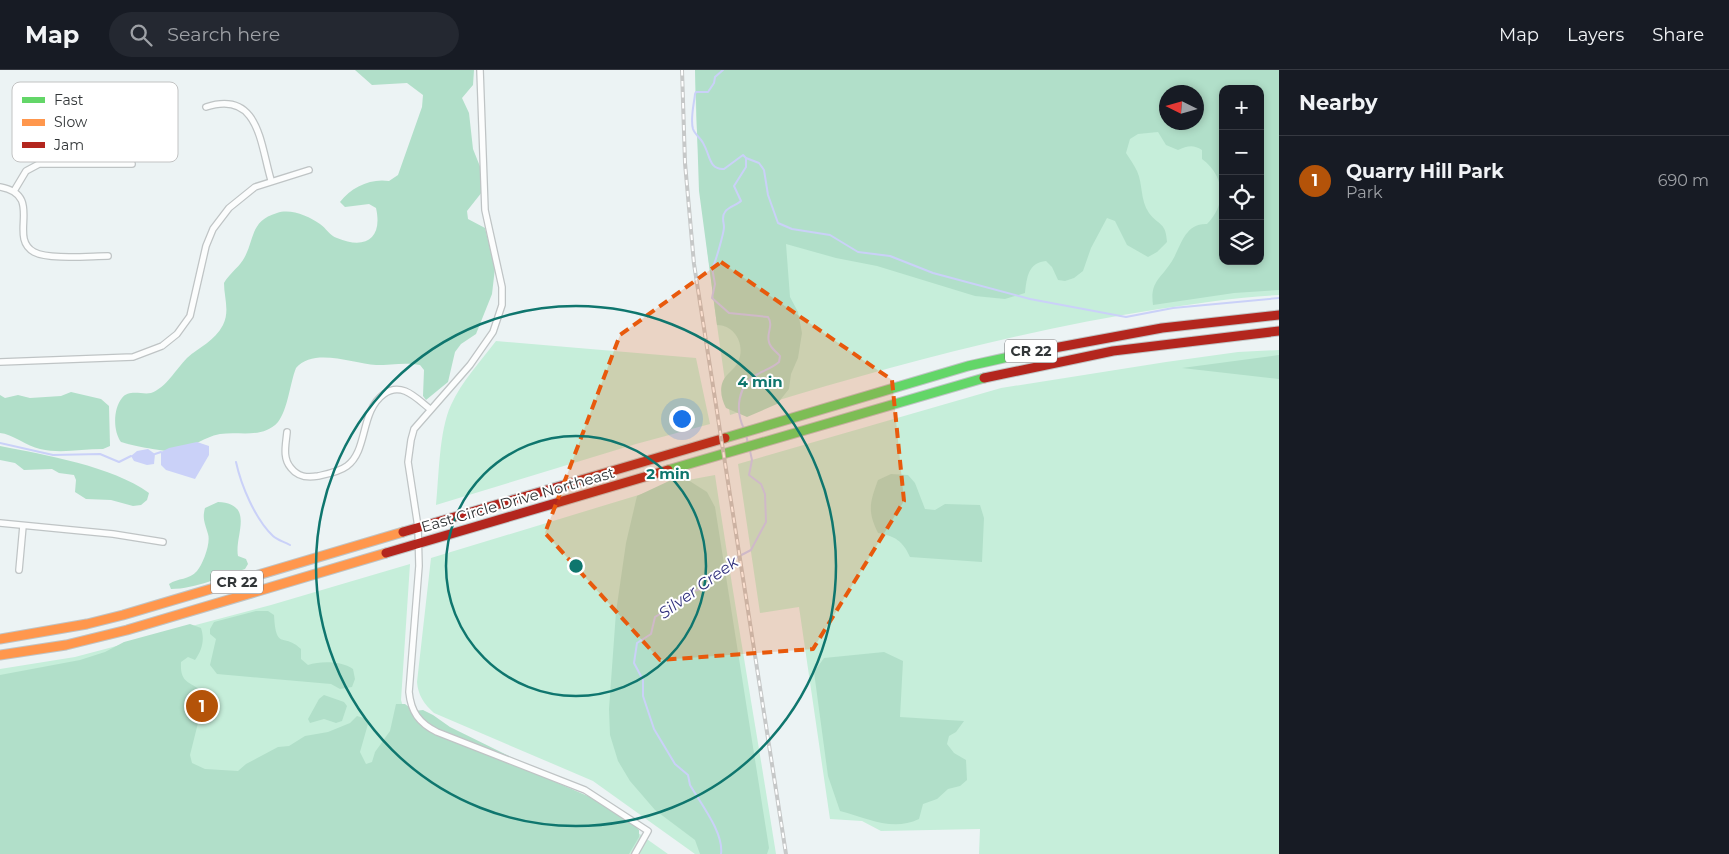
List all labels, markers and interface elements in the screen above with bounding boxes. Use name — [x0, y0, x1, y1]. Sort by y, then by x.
search box — [109, 12, 459, 57]
text: Map — [25, 20, 79, 49]
icon: search — [127, 21, 155, 49]
text: Search here — [167, 23, 280, 46]
text: Map — [1499, 24, 1539, 46]
text: Layers — [1567, 24, 1624, 46]
text: Share — [1652, 24, 1704, 46]
legend — [12, 82, 178, 162]
north arrow — [1159, 85, 1204, 130]
map controls — [1219, 85, 1264, 265]
button: + — [1219, 85, 1264, 130]
text: Nearby — [1299, 90, 1378, 115]
text: Fast — [54, 91, 84, 109]
text: Slow — [54, 113, 88, 131]
button: − — [1219, 130, 1264, 175]
text: Jam — [53, 136, 84, 154]
text: Quarry Hill Park — [1346, 160, 1504, 183]
text: 1 — [1312, 171, 1318, 190]
text: 690 m — [1658, 171, 1709, 190]
button: locate — [1219, 175, 1264, 220]
text: Park — [1346, 183, 1383, 202]
button: layers — [1219, 220, 1264, 265]
road number: CR 22 — [1005, 340, 1057, 362]
text: 4 min — [737, 372, 783, 391]
your location — [669, 406, 695, 432]
street label: East Circle Drive Northeast — [419, 463, 617, 536]
text: 2 min — [646, 464, 690, 483]
water label: Silver Creek — [655, 551, 743, 623]
centre of rings — [567, 557, 585, 575]
road number: CR 22 — [211, 571, 263, 594]
pin: 1 — [186, 687, 218, 725]

